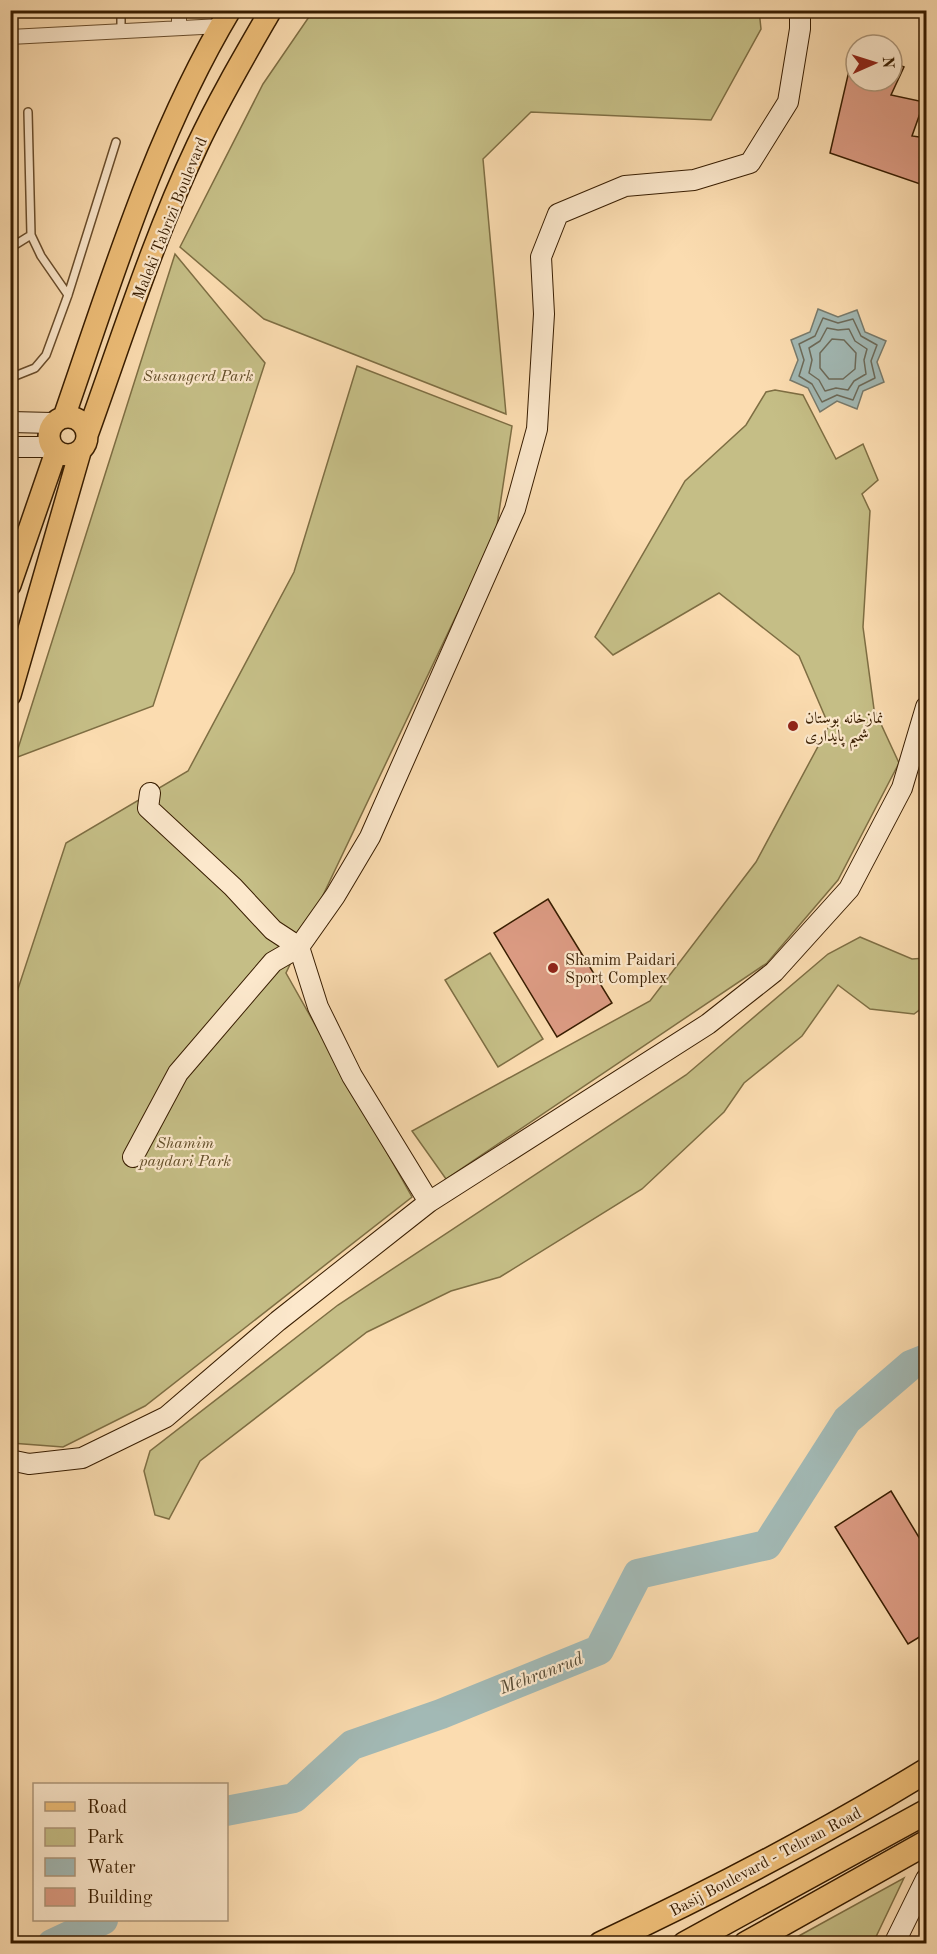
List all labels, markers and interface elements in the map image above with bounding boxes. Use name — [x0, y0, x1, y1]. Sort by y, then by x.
north arrow — [844, 33, 904, 93]
text: N — [879, 56, 895, 70]
street label: Maleki Tabrizi Boulevard — [131, 135, 211, 302]
park label: Susangerd Park — [143, 369, 253, 385]
place label: نمازخانه بوستان شمیم پایداری — [805, 711, 883, 752]
marker: نمازخانه بوستان شمیم پایداری — [786, 719, 800, 733]
place label: Shamim Paidari Sport Complex — [565, 953, 675, 987]
marker: Shamim Paidari Sport Complex — [546, 961, 560, 975]
park label: Shamim paydari Park — [137, 1136, 231, 1170]
water label: Mehranrud — [496, 1650, 586, 1698]
legend — [33, 1783, 228, 1921]
text: Road — [87, 1799, 127, 1817]
street label: Basij Boulevard - Tehran Road — [668, 1805, 864, 1920]
text: Park — [87, 1829, 124, 1847]
text: Water — [87, 1859, 136, 1877]
text: Building — [87, 1889, 153, 1907]

